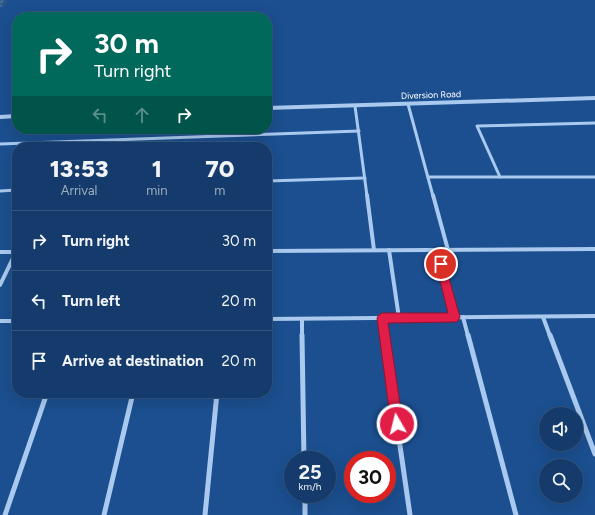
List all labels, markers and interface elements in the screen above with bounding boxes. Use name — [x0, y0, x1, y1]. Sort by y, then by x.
text: 30 m — [94, 26, 159, 60]
icon: right — [28, 28, 80, 80]
text: Turn right — [94, 60, 171, 82]
street label: Diversion Road — [401, 88, 461, 101]
icon: left — [89, 104, 111, 126]
icon: ahead — [131, 104, 153, 126]
icon: right — [173, 104, 195, 126]
text: 13:53 — [50, 154, 109, 183]
text: 1 — [152, 154, 162, 183]
text: 70 — [205, 154, 234, 183]
text: Arrival — [61, 183, 97, 198]
text: min — [146, 183, 168, 198]
text: m — [214, 183, 225, 198]
icon: right — [28, 230, 50, 252]
text: Turn right — [62, 232, 130, 250]
text: 30 m — [222, 232, 256, 250]
pin — [424, 247, 458, 281]
icon: arrive — [430, 253, 452, 275]
icon: left — [28, 290, 50, 312]
text: Turn left — [62, 292, 120, 310]
text: 20 m — [222, 292, 256, 310]
icon: arrive — [28, 350, 50, 372]
text: Arrive at destination — [62, 352, 203, 370]
text: 20 m — [222, 352, 256, 370]
position arrow — [376, 403, 418, 445]
map controls — [539, 407, 583, 503]
button: sound — [539, 407, 583, 451]
speed limit sign: 30 — [344, 451, 396, 503]
button: search — [539, 459, 583, 503]
text: 25 — [298, 460, 322, 484]
text: km/h — [299, 480, 321, 493]

